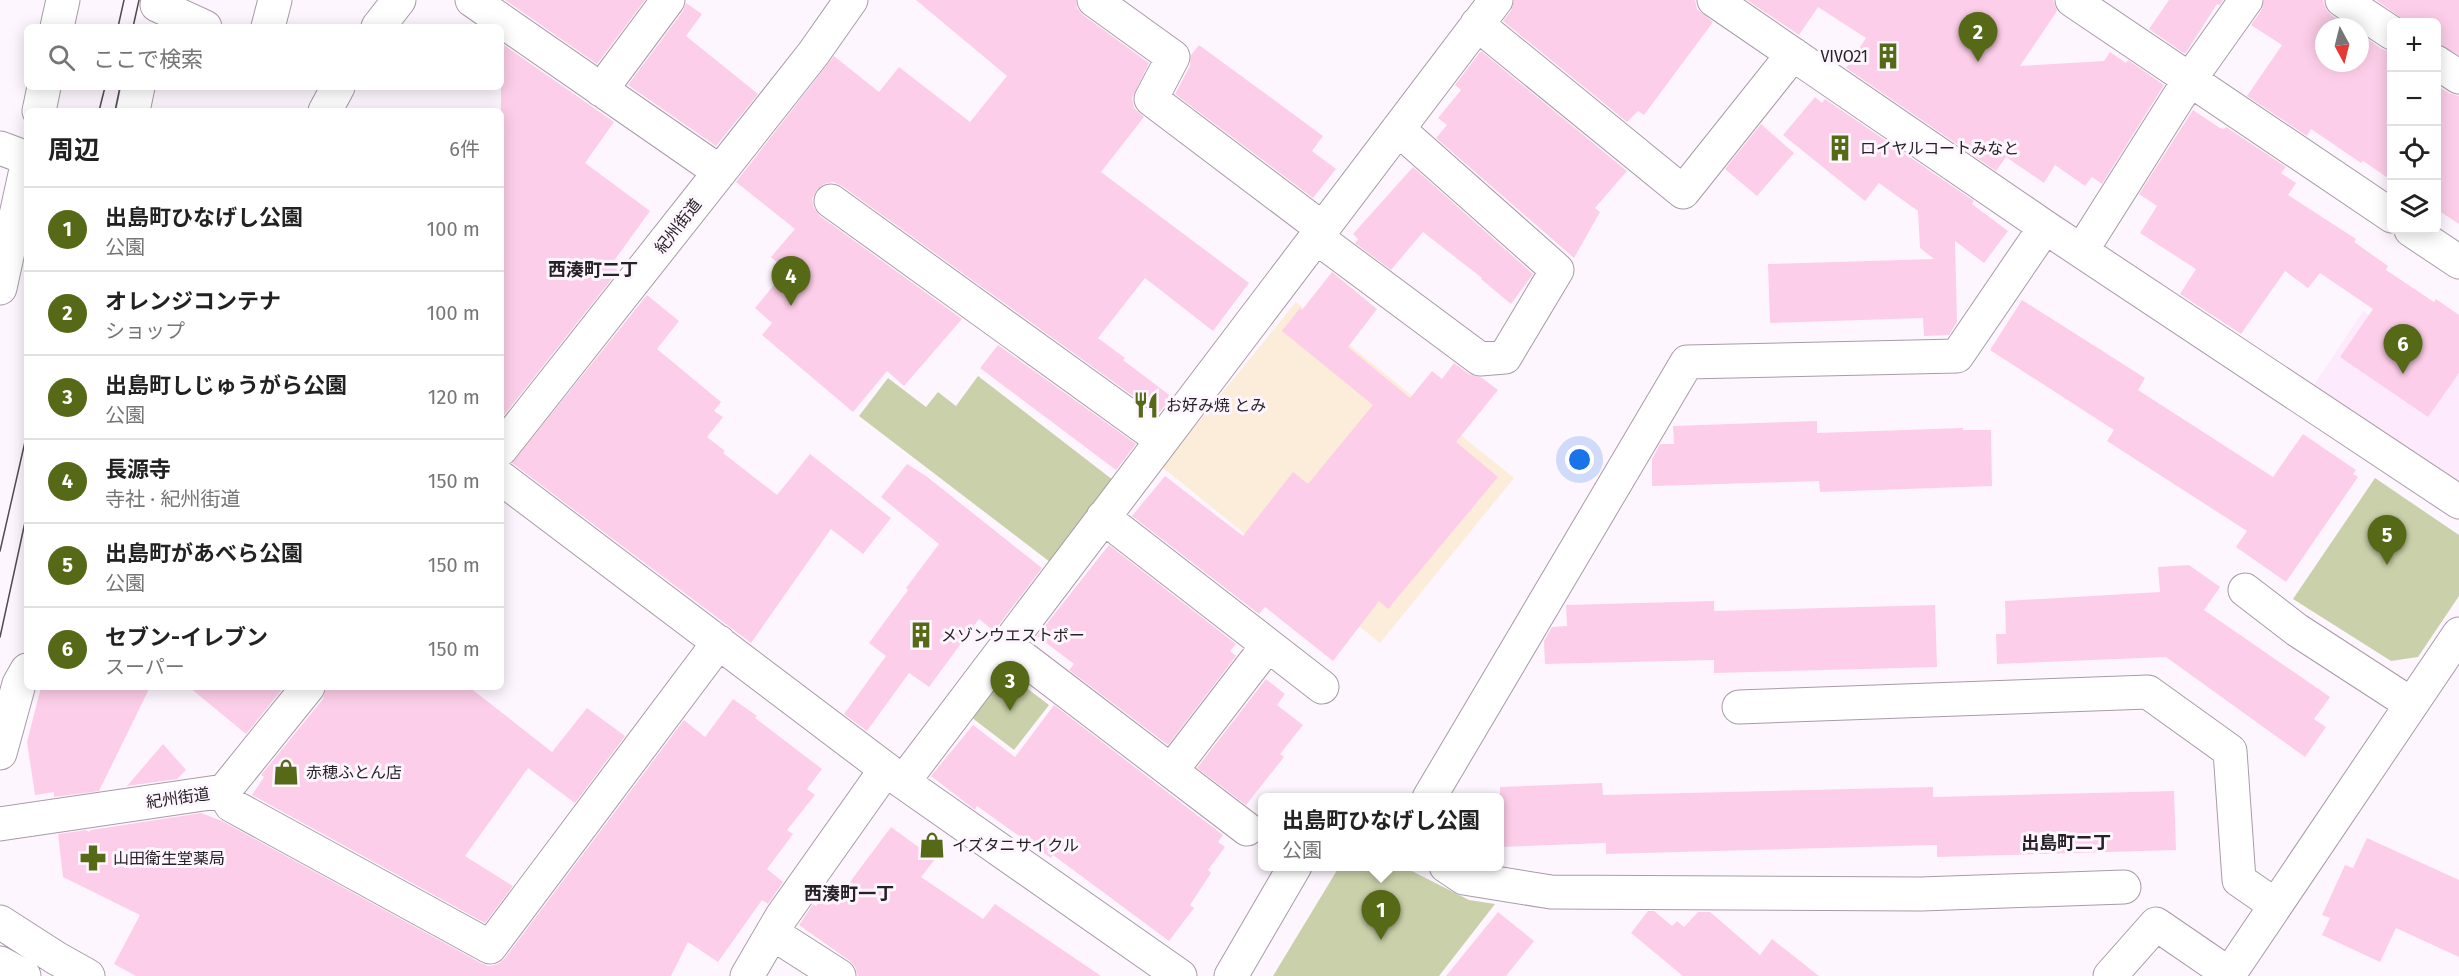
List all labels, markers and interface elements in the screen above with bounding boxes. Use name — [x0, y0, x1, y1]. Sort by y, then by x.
pin: 2 — [1958, 13, 1998, 62]
north arrow — [2315, 18, 2369, 72]
map controls — [2387, 18, 2441, 234]
button: + — [2387, 18, 2441, 72]
search box — [24, 24, 504, 90]
icon: search — [45, 41, 78, 74]
building icon: VIVO21 — [1873, 41, 1903, 71]
text: ここで検索 — [93, 46, 203, 73]
place label: VIVO21 — [1820, 47, 1868, 66]
button: − — [2387, 72, 2441, 126]
button: locate — [2387, 126, 2441, 180]
building icon: ロイヤルコートみなと — [1825, 133, 1855, 163]
text: 周辺 — [48, 135, 100, 166]
text: 6件 — [449, 137, 480, 161]
place label: ロイヤルコートみなと — [1860, 139, 2019, 158]
button: layers — [2387, 180, 2441, 234]
street label: 紀州街道 — [651, 195, 705, 257]
text: 出島町ひなげし公園 — [105, 204, 303, 231]
text: 1 — [63, 217, 72, 241]
text: 100 m — [427, 217, 480, 241]
text: 公園 — [105, 235, 145, 259]
pin: 4 — [772, 256, 810, 306]
district label: 西湊町二丁 — [548, 259, 638, 281]
text: オレンジコンテナ — [105, 288, 281, 315]
text: 2 — [62, 301, 73, 325]
text: 100 m — [427, 301, 480, 325]
text: ショップ — [105, 319, 185, 343]
pin: 6 — [2384, 324, 2422, 374]
text: 出島町しじゅうがら公園 — [105, 372, 347, 399]
text: 3 — [62, 385, 73, 409]
text: 120 m — [428, 385, 480, 409]
restaurant icon: お好み焼 とみ — [1131, 390, 1161, 420]
place label: お好み焼 とみ — [1166, 396, 1266, 415]
text: 公園 — [105, 403, 145, 427]
your location — [1565, 445, 1594, 474]
text: 長源寺 — [105, 456, 171, 483]
text: 4 — [62, 469, 73, 493]
text: 150 m — [428, 469, 480, 493]
text: 寺社 · 紀州街道 — [105, 487, 240, 511]
pin: 5 — [2368, 516, 2406, 565]
text: 出島町があべら公園 — [105, 540, 303, 567]
text: 5 — [62, 553, 73, 577]
text: 150 m — [428, 553, 480, 577]
text: 公園 — [105, 571, 145, 595]
building icon: メゾンウエストポー — [906, 620, 936, 650]
text: セブン-イレブン — [105, 624, 268, 651]
place label: メゾンウエストポー — [941, 626, 1085, 645]
text: 6 — [62, 637, 73, 661]
text: 150 m — [428, 637, 480, 661]
text: スーパー — [105, 655, 185, 679]
pin: 3 — [990, 662, 1030, 711]
shop icon: 赤穂ふとん店 — [271, 757, 301, 787]
place label: 赤穂ふとん店 — [306, 763, 402, 782]
street label: 紀州街道 — [145, 784, 211, 812]
popup — [1258, 793, 1504, 871]
text: 出島町ひなげし公園 — [1282, 807, 1480, 834]
shop icon: イズタニサイクル — [917, 830, 947, 860]
district label: 出島町二丁 — [2021, 832, 2111, 854]
place label: イズタニサイクル — [952, 836, 1079, 855]
text: 公園 — [1282, 838, 1322, 862]
pharmacy icon: 山田衛生堂薬局 — [78, 843, 108, 873]
place label: 山田衛生堂薬局 — [113, 849, 225, 868]
district label: 西湊町一丁 — [804, 883, 894, 905]
pin: 1 — [1362, 890, 1400, 940]

